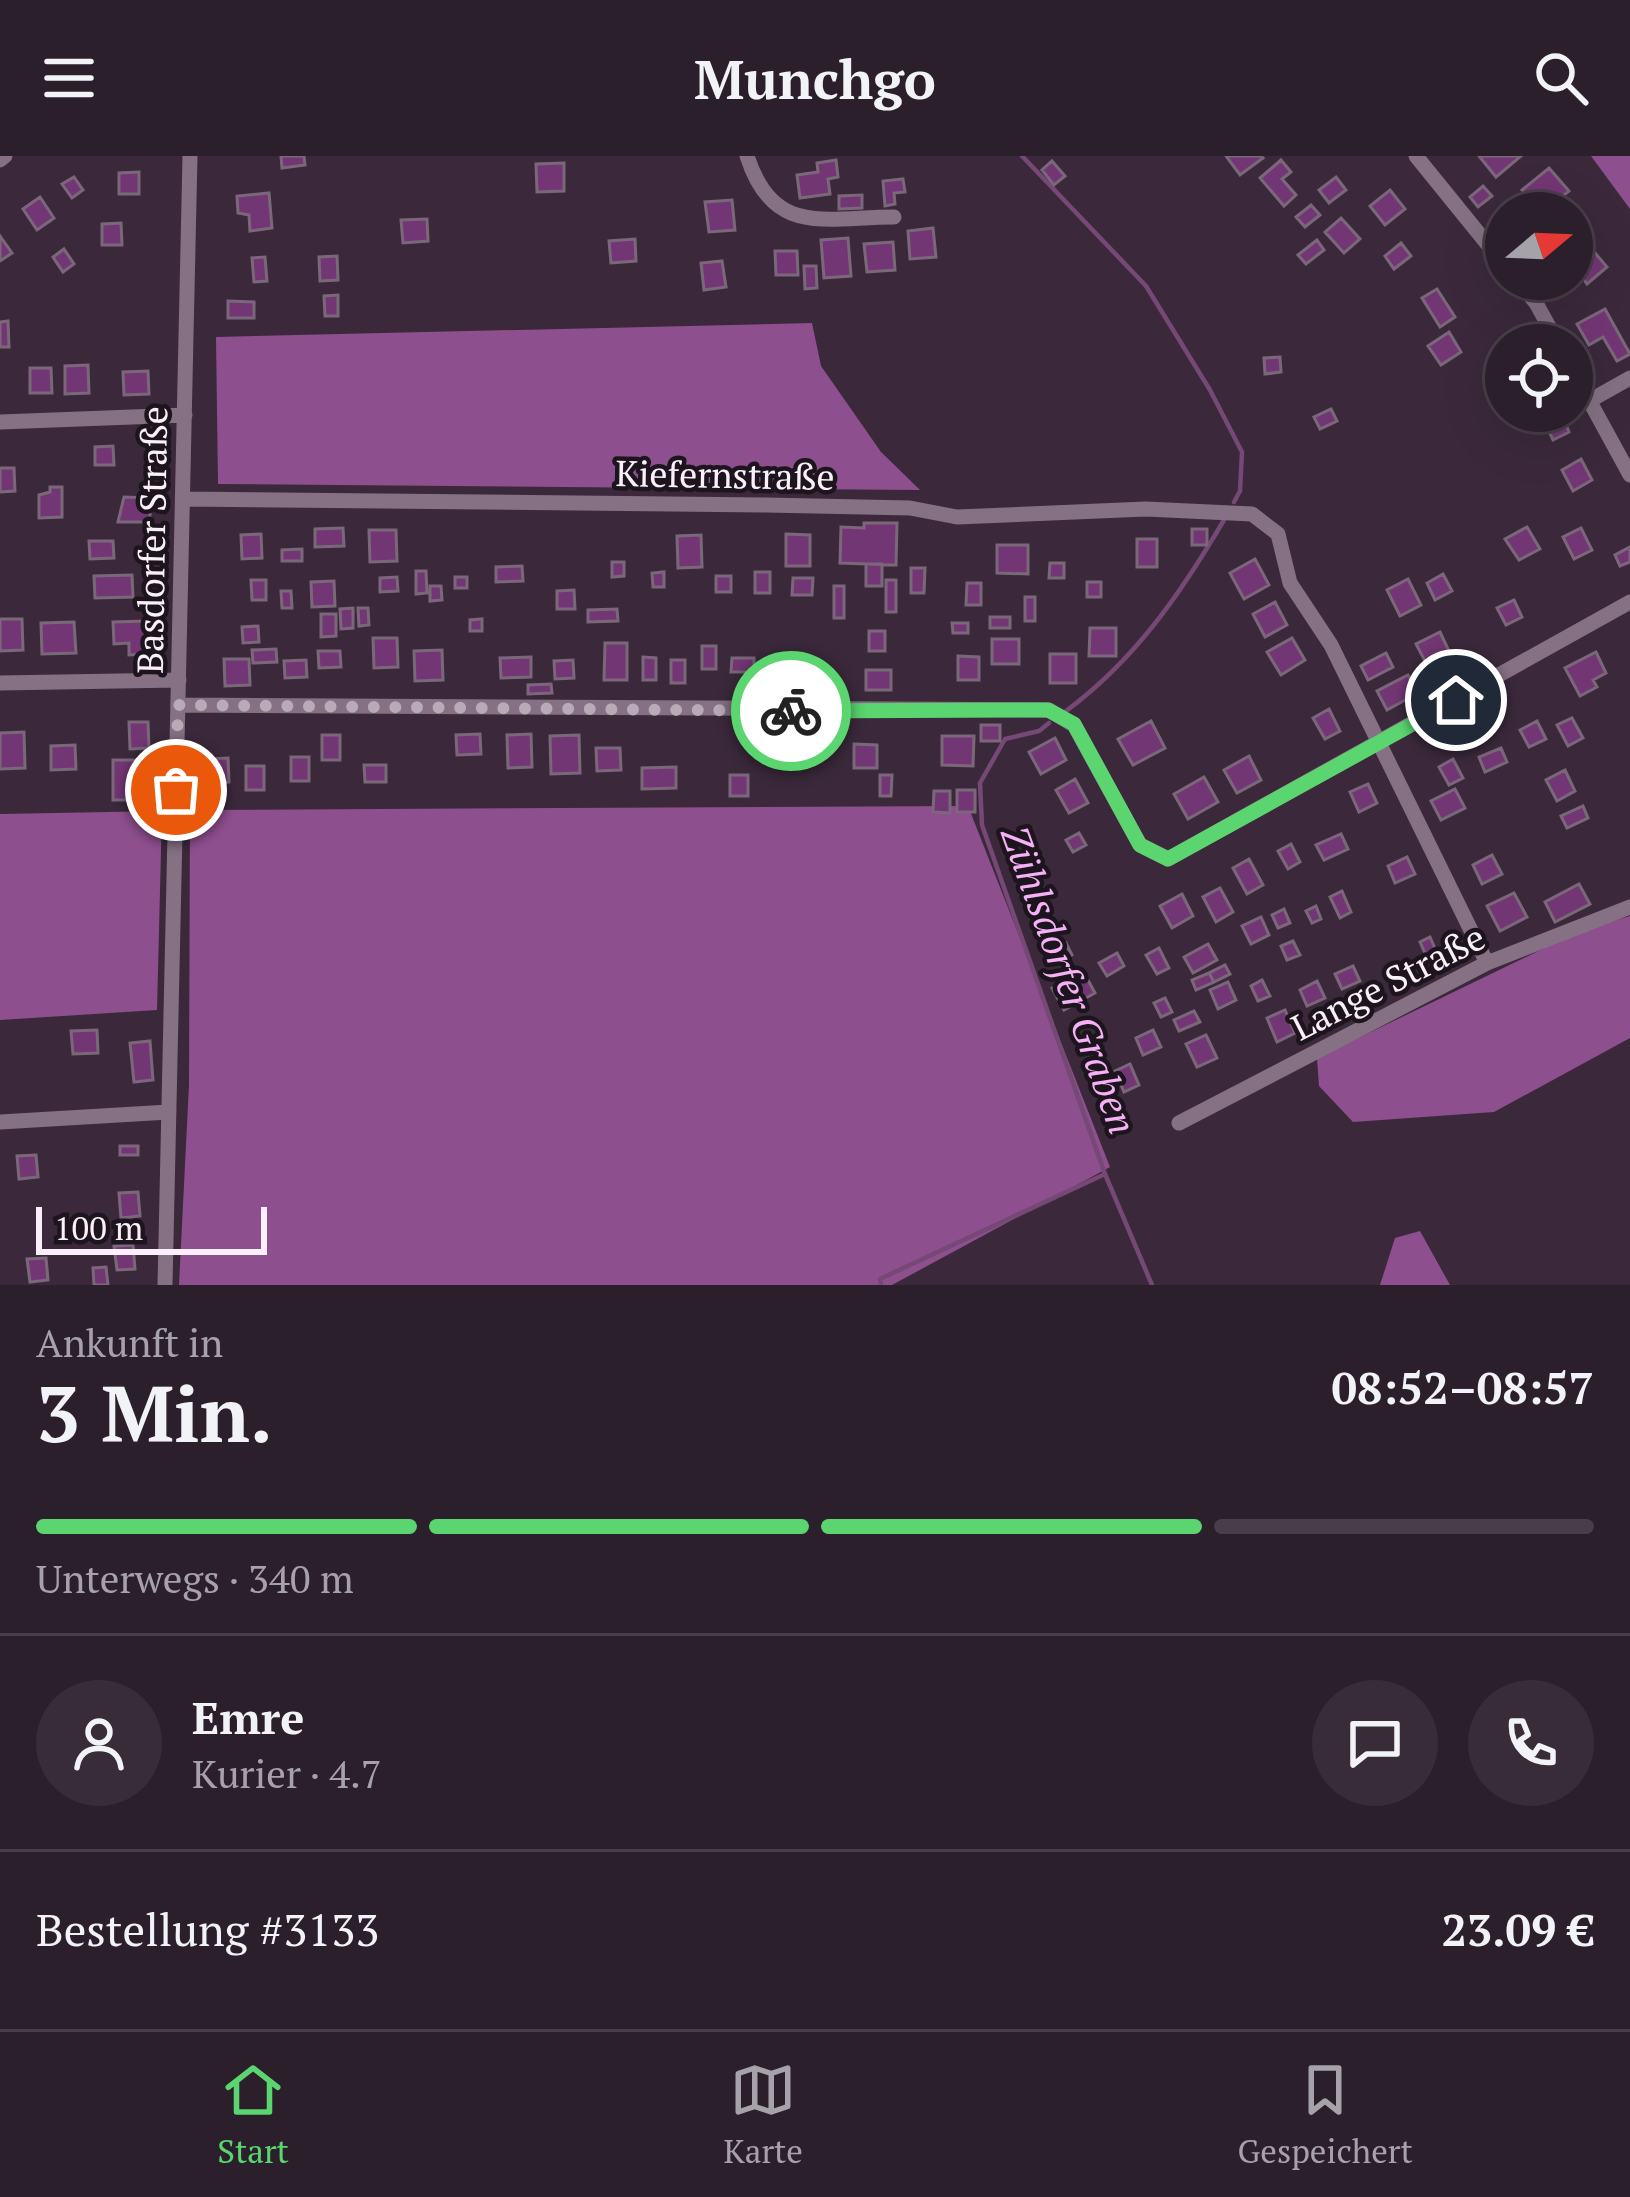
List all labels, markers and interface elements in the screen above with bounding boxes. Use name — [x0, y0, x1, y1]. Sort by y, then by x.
text: Munchgo — [694, 43, 936, 114]
icon: menu — [36, 45, 102, 111]
icon: search — [1528, 45, 1594, 111]
north arrow — [1485, 192, 1593, 300]
map controls — [1485, 192, 1593, 432]
button: locate — [1485, 324, 1593, 432]
street label: Basdorfer Straße — [126, 406, 177, 674]
street label: Kiefernstraße — [615, 449, 835, 500]
pin — [1405, 649, 1507, 751]
courier — [731, 651, 851, 771]
icon: home — [1423, 667, 1489, 733]
icon: bike — [758, 678, 824, 744]
pin — [125, 739, 227, 841]
icon: bag — [143, 757, 209, 823]
water label: Zühlsdorfer Graben — [990, 818, 1150, 1141]
street label: Lange Straße — [1283, 913, 1492, 1050]
scale bar — [36, 1201, 267, 1254]
text: 100 m — [54, 1206, 143, 1249]
text: Ankunft in — [36, 1316, 223, 1368]
text: 08:52–08:57 — [1332, 1357, 1594, 1417]
text: 3 Min. — [36, 1361, 273, 1464]
text: Unterwegs · 340 m — [36, 1552, 354, 1604]
button: person — [36, 1680, 162, 1806]
button: chat — [1312, 1680, 1438, 1806]
button: phone — [1468, 1680, 1594, 1806]
text: Emre — [192, 1687, 304, 1747]
text: Kurier · 4.7 — [192, 1747, 382, 1799]
text: Bestellung #3133 — [36, 1899, 379, 1959]
text: 23.09 € — [1441, 1899, 1594, 1959]
tab: Start — [217, 2057, 289, 2172]
tab: Karte — [723, 2057, 803, 2172]
tab: Gespeichert — [1238, 2057, 1413, 2172]

